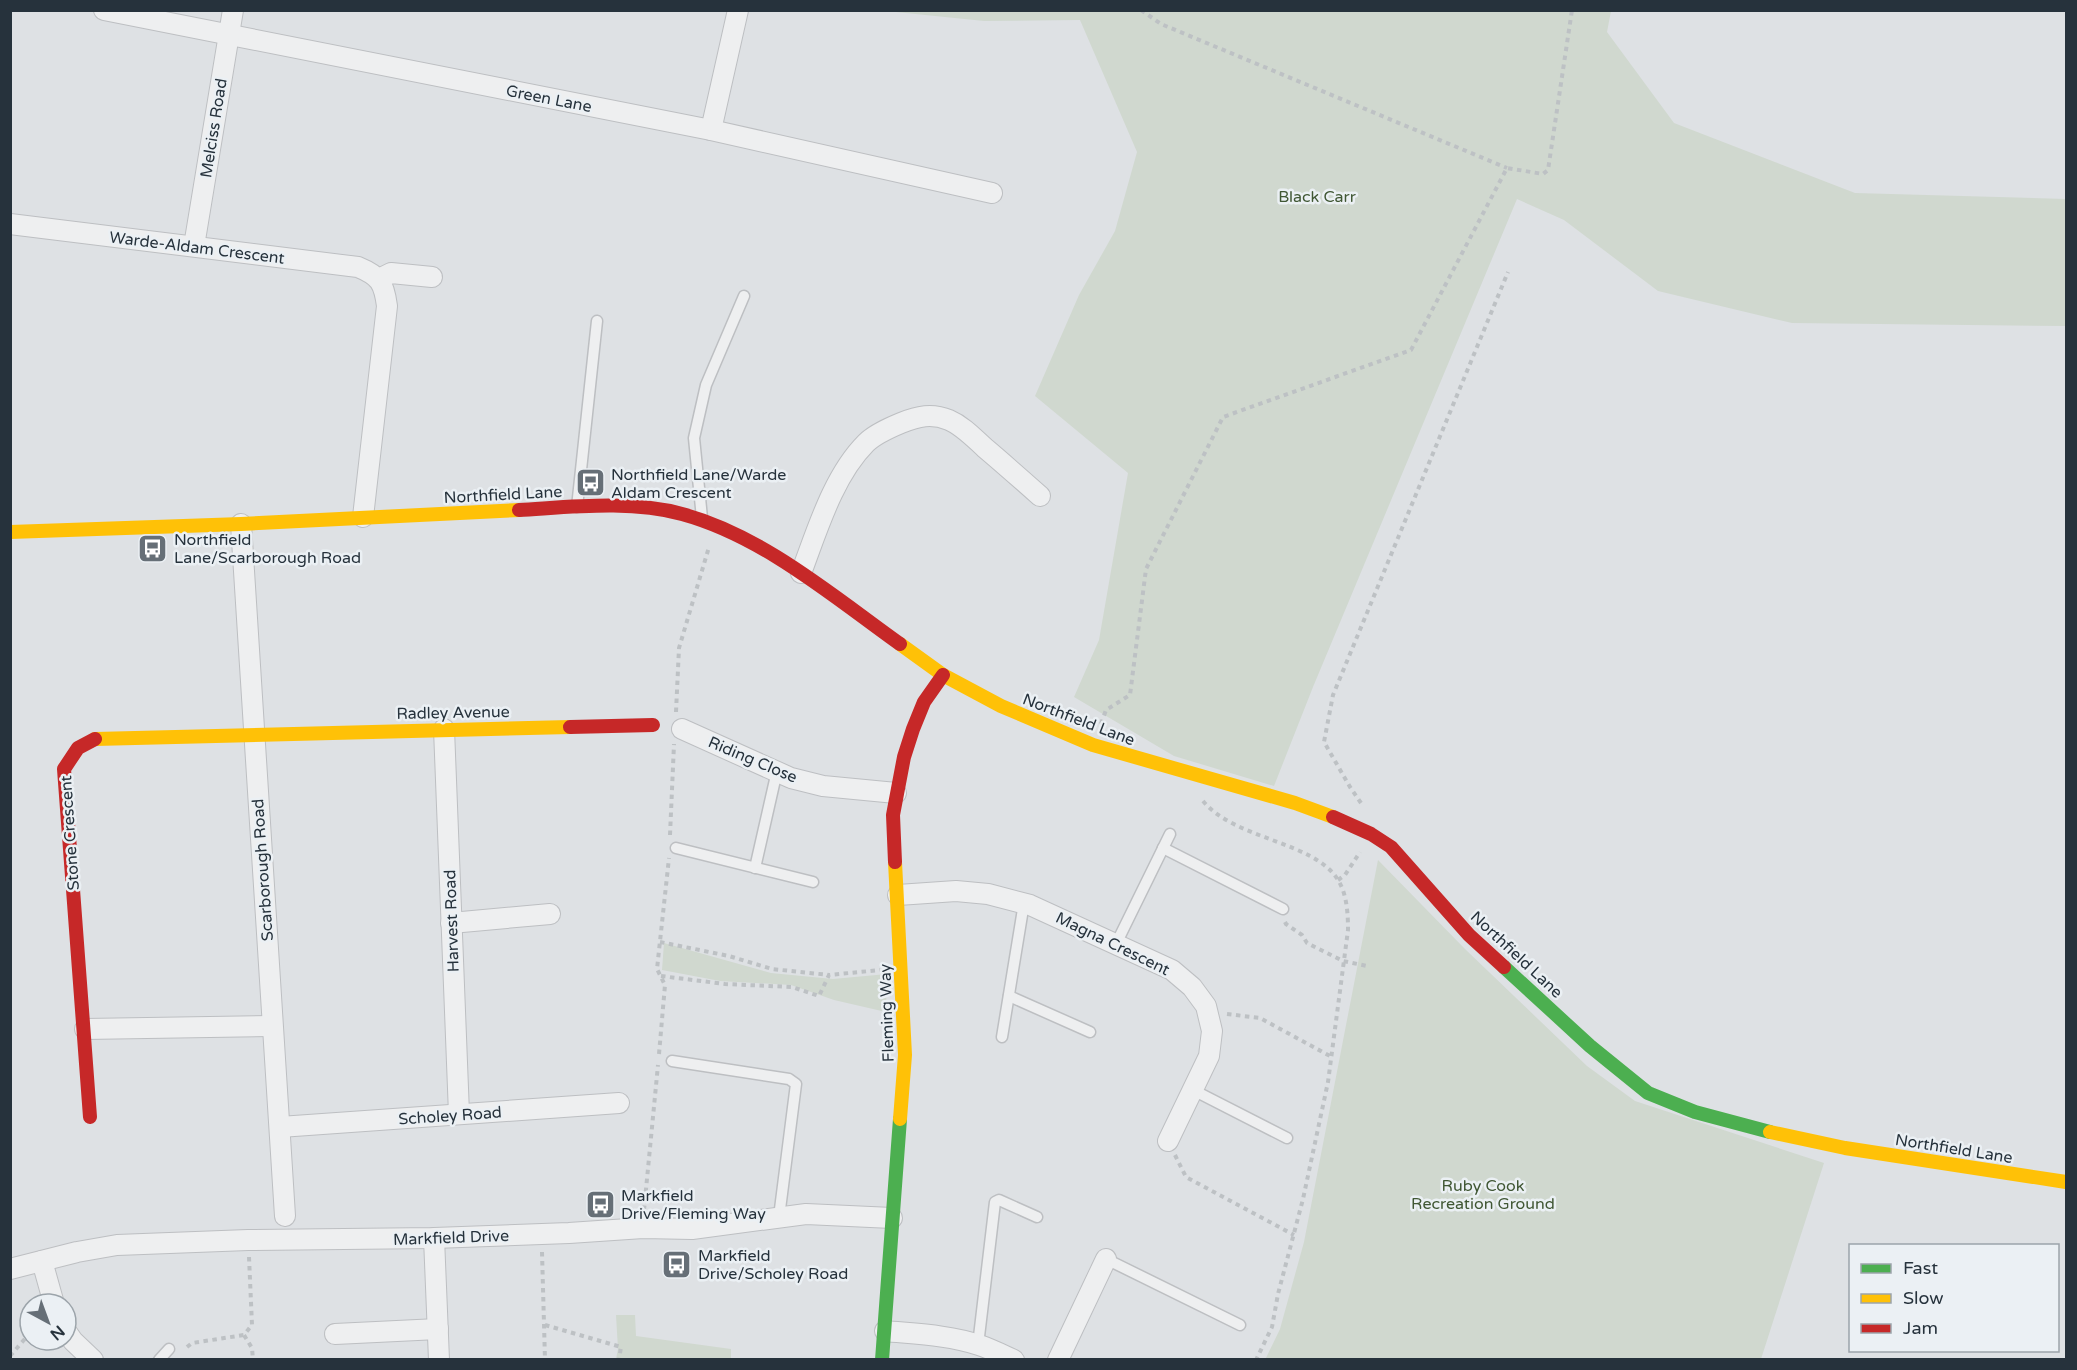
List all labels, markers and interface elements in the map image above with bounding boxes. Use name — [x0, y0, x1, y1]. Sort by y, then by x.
street label: Melciss Road — [196, 77, 232, 179]
street label: Green Lane — [504, 81, 593, 117]
park label: Black Carr — [1278, 187, 1357, 207]
street label: Warde-Aldam Crescent — [108, 227, 286, 269]
place label: Northfield Lane/Warde Aldam Crescent — [611, 465, 786, 503]
bus stop icon: Northfield Lane/Warde Aldam Crescent — [574, 467, 606, 499]
street label: Northfield Lane — [443, 482, 563, 508]
place label: Northfield Lane/Scarborough Road — [174, 530, 361, 568]
bus stop icon: Northfield Lane/Scarborough Road — [137, 532, 169, 564]
street label: Northfield Lane — [1020, 689, 1138, 751]
street label: Radley Avenue — [396, 702, 510, 724]
street label: Riding Close — [705, 732, 800, 788]
street label: Stone Crescent — [56, 775, 84, 891]
street label: Scarborough Road — [248, 798, 278, 942]
street label: Harvest Road — [440, 869, 464, 973]
street label: Northfield Lane — [1466, 907, 1567, 1002]
street label: Magna Crescent — [1052, 908, 1173, 980]
street label: Fleming Way — [875, 963, 899, 1062]
street label: Scholey Road — [398, 1102, 503, 1130]
street label: Northfield Lane — [1894, 1130, 2014, 1168]
park label: Ruby Cook Recreation Ground — [1411, 1176, 1555, 1214]
place label: Markfield Drive/Fleming Way — [621, 1186, 766, 1224]
bus stop icon: Markfield Drive/Fleming Way — [584, 1188, 616, 1220]
street label: Markfield Drive — [393, 1226, 509, 1250]
legend — [1849, 1244, 2059, 1352]
place label: Markfield Drive/Scholey Road — [698, 1246, 848, 1284]
bus stop icon: Markfield Drive/Scholey Road — [661, 1248, 693, 1280]
text: Fast — [1903, 1257, 1938, 1279]
text: Slow — [1903, 1287, 1944, 1309]
north arrow — [18, 1292, 78, 1352]
text: Jam — [1903, 1317, 1938, 1339]
text: N — [46, 1321, 69, 1344]

